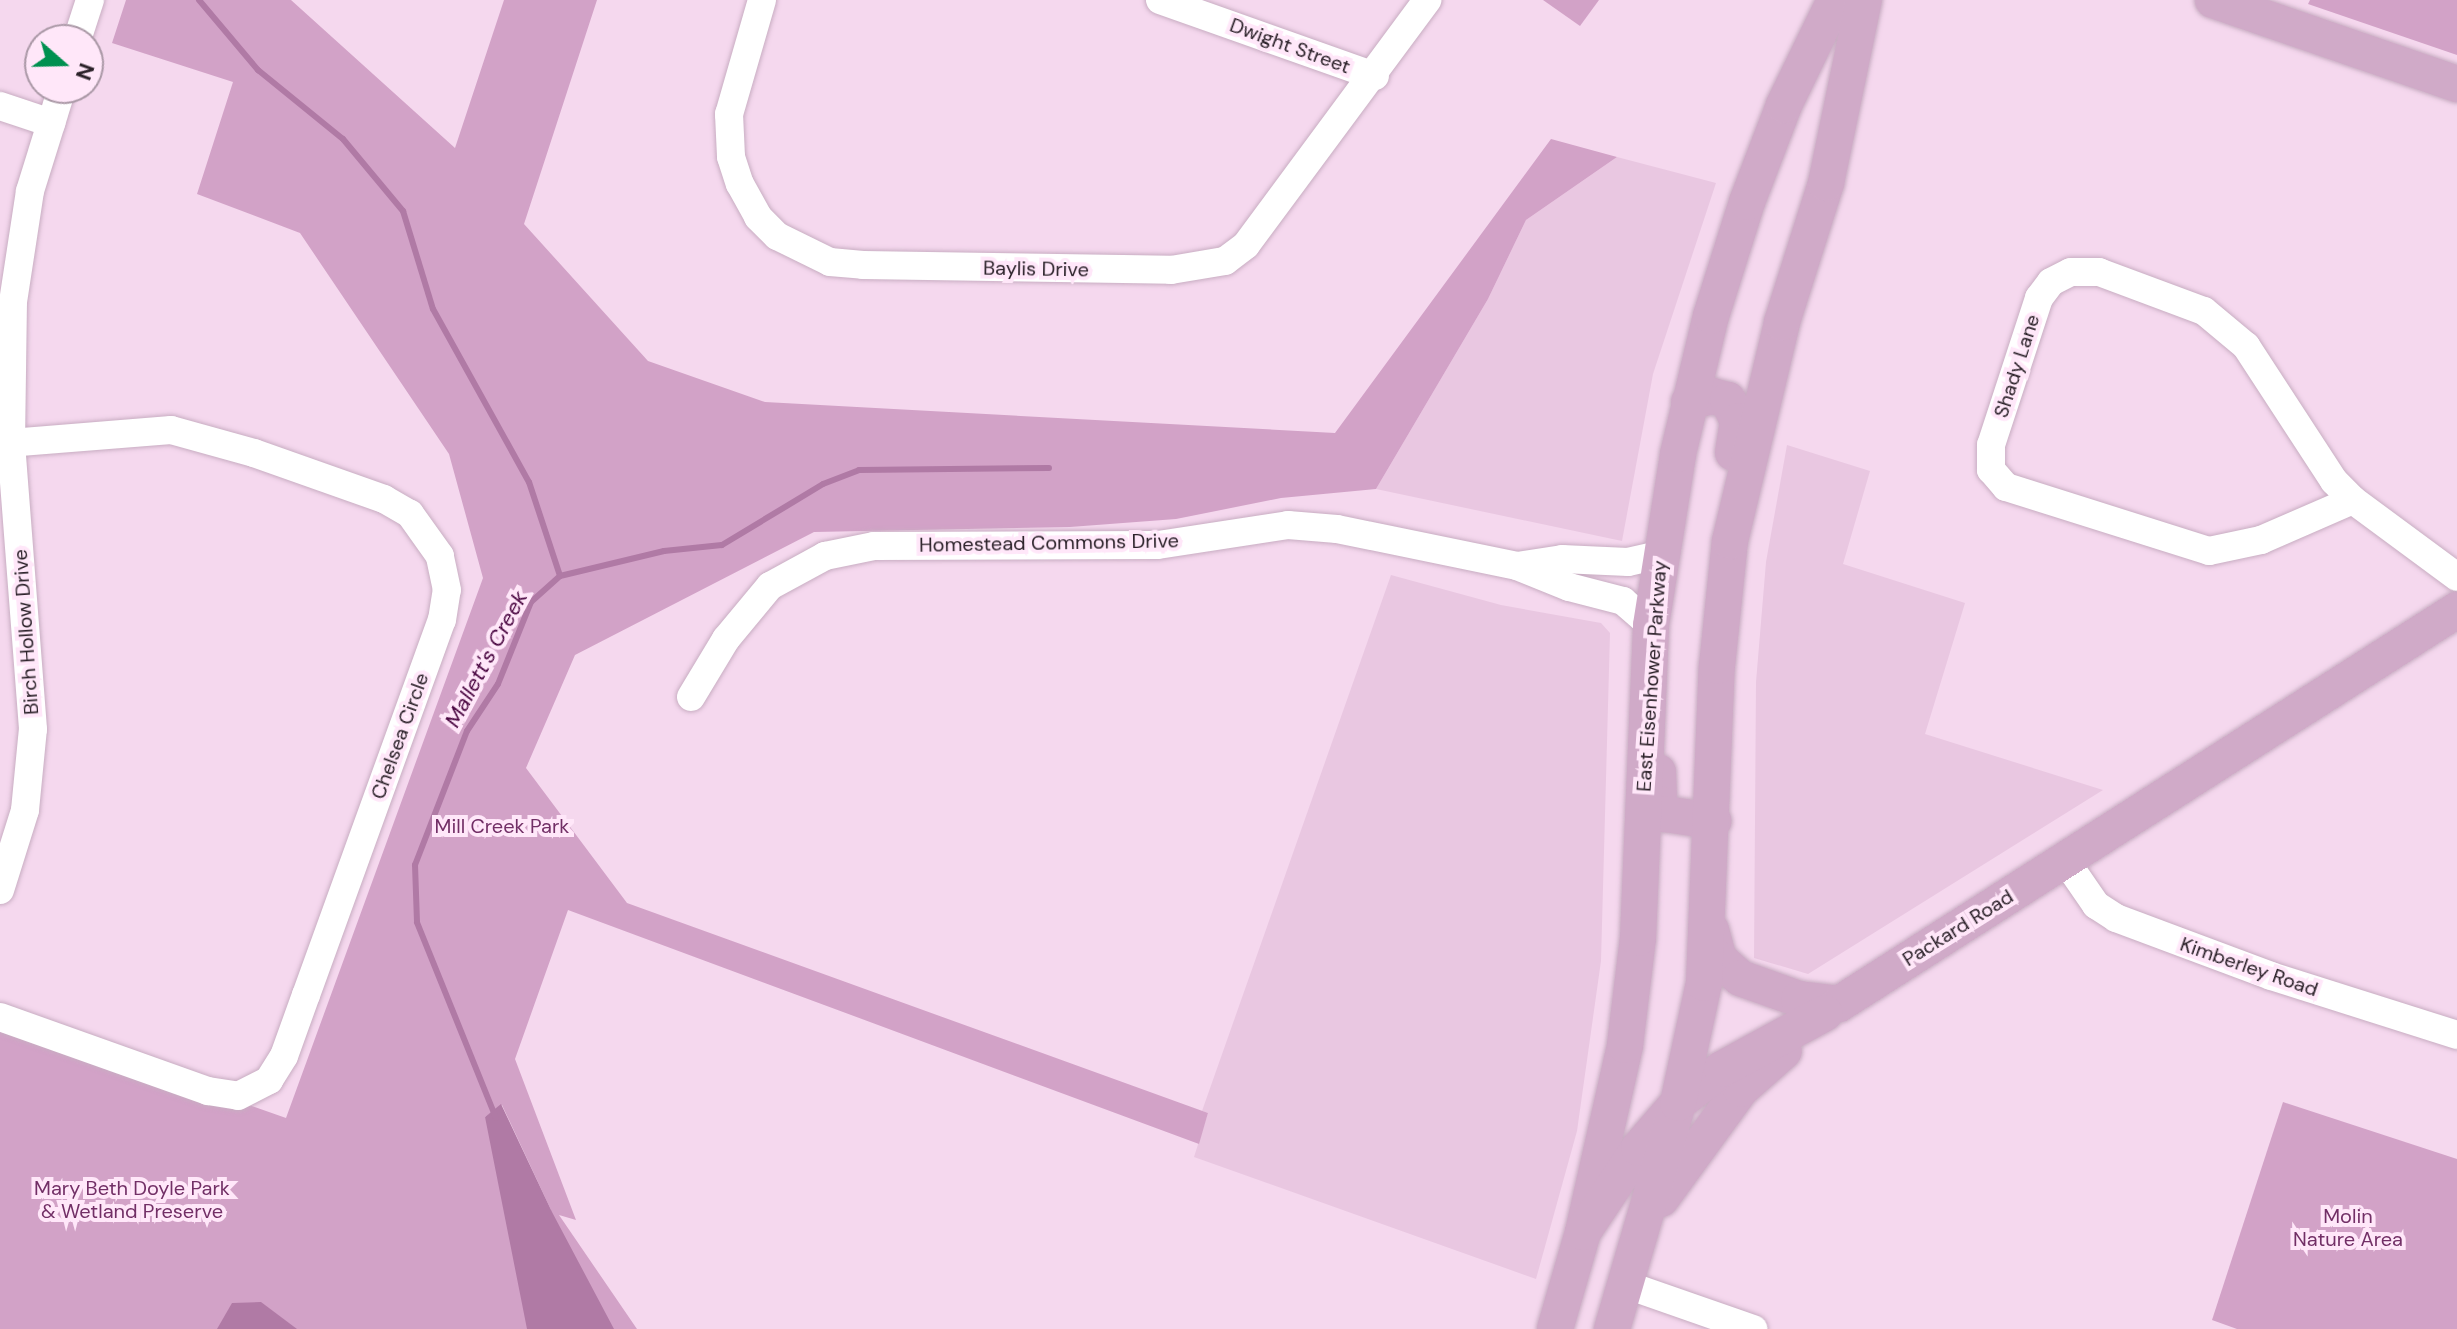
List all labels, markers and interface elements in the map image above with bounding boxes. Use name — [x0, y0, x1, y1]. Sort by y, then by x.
street label: Dwight Street — [1227, 13, 1353, 79]
north arrow — [24, 24, 104, 104]
text: N — [69, 59, 102, 84]
street label: Baylis Drive — [983, 256, 1089, 282]
street label: Shady Lane — [1989, 311, 2045, 421]
street label: Homestead Commons Drive — [919, 529, 1179, 557]
street label: Birch Hollow Drive — [8, 548, 44, 716]
street label: East Eisenhower Parkway — [1632, 559, 1672, 793]
water label: Mallett's Creek — [439, 586, 533, 732]
street label: Chelsea Circle — [366, 670, 434, 802]
park label: Mill Creek Park — [435, 814, 569, 838]
street label: Packard Road — [1898, 884, 2018, 972]
street label: Kimberley Road — [2177, 932, 2321, 1002]
park label: Mary Beth Doyle Park & Wetland Preserve — [34, 1177, 230, 1224]
park label: Molin Nature Area — [2293, 1205, 2403, 1252]

